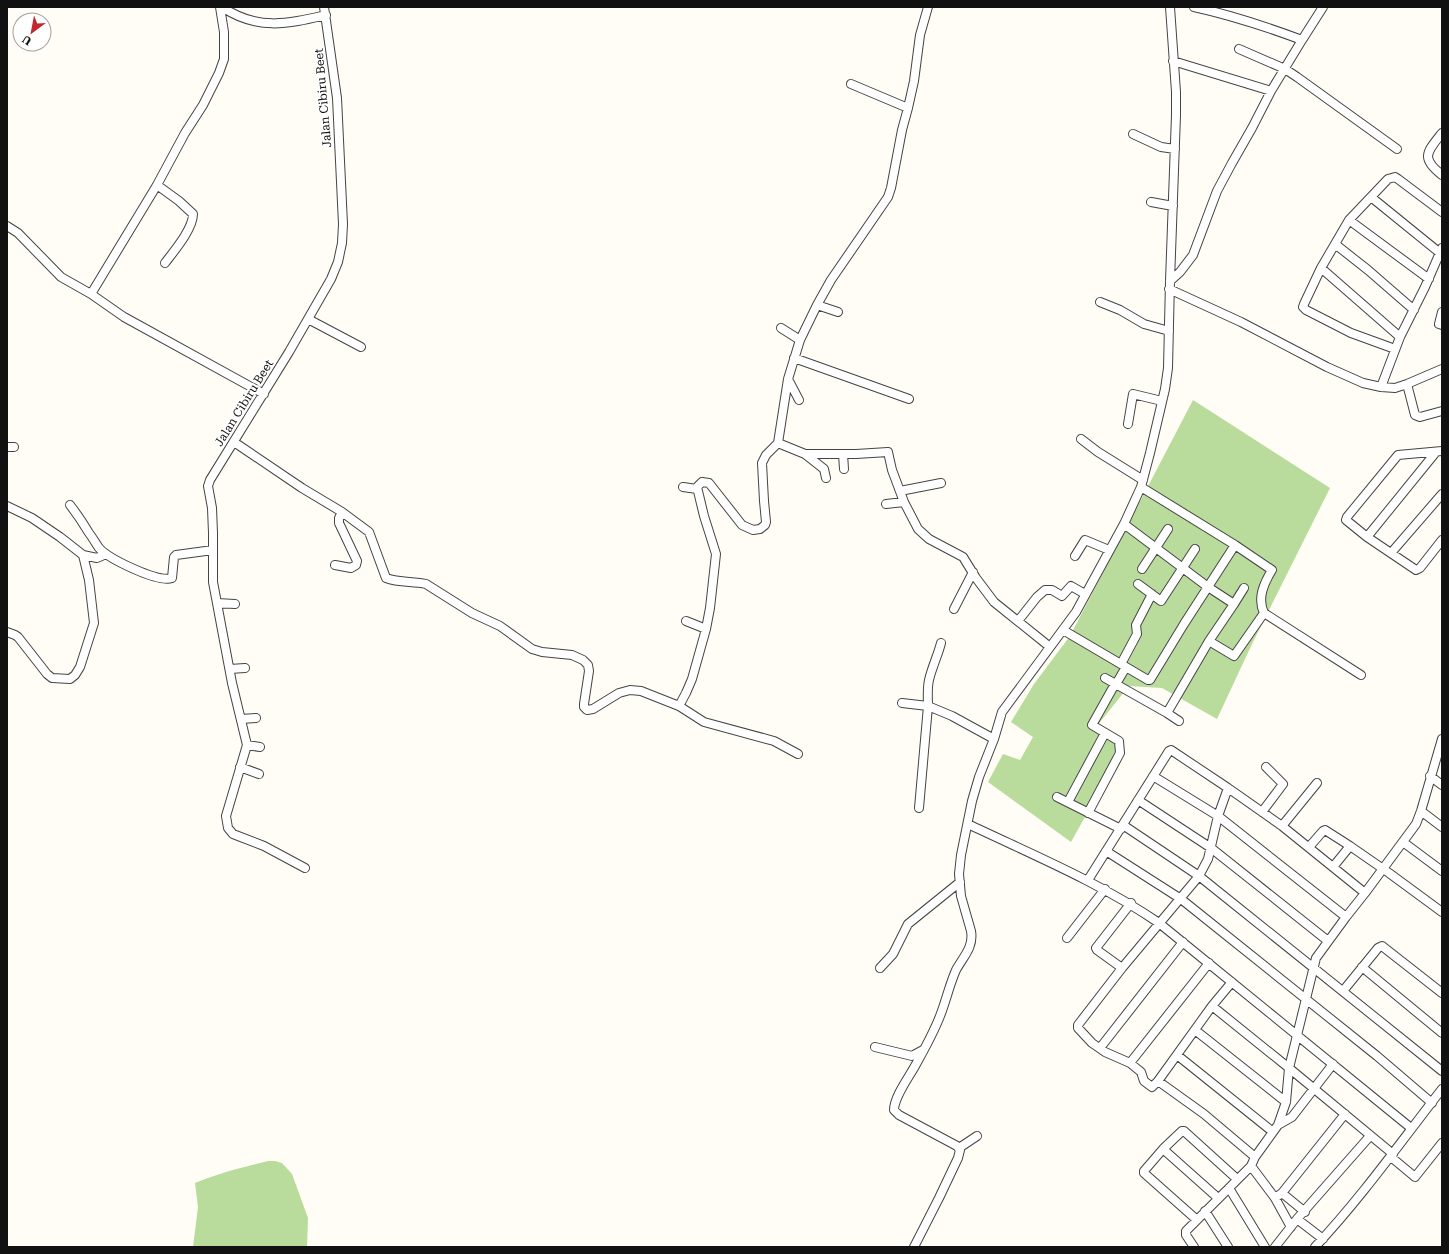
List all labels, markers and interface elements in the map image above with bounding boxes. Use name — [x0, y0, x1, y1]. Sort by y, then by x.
north arrow — [12, 12, 52, 52]
text: U — [19, 32, 34, 48]
street label: Jalan Cibiru Beet — [312, 47, 334, 148]
street label: Jalan Cibiru Beet — [212, 357, 277, 449]

